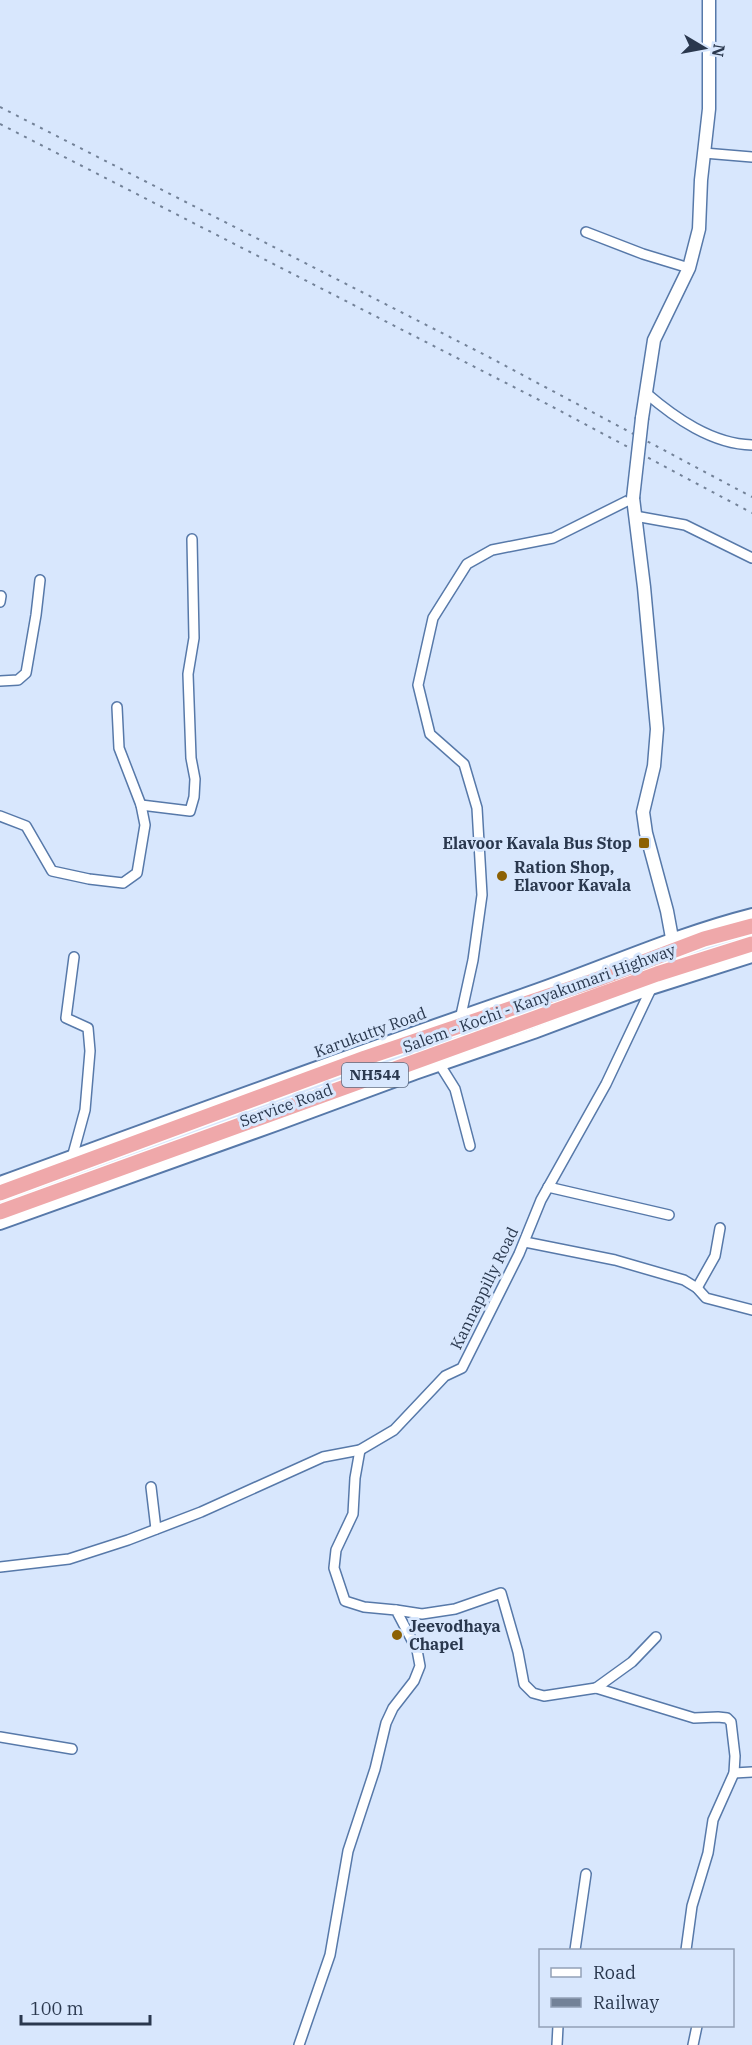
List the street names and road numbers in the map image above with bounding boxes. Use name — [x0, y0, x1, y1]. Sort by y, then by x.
street label: Salem - Kochi - Kanyakumari Highway — [400, 939, 679, 1057]
street label: Karukutty Road — [311, 1002, 429, 1062]
road number: NH544 — [342, 1063, 408, 1087]
street label: Service Road — [237, 1079, 336, 1131]
street label: Kannappilly Road — [446, 1223, 522, 1352]

